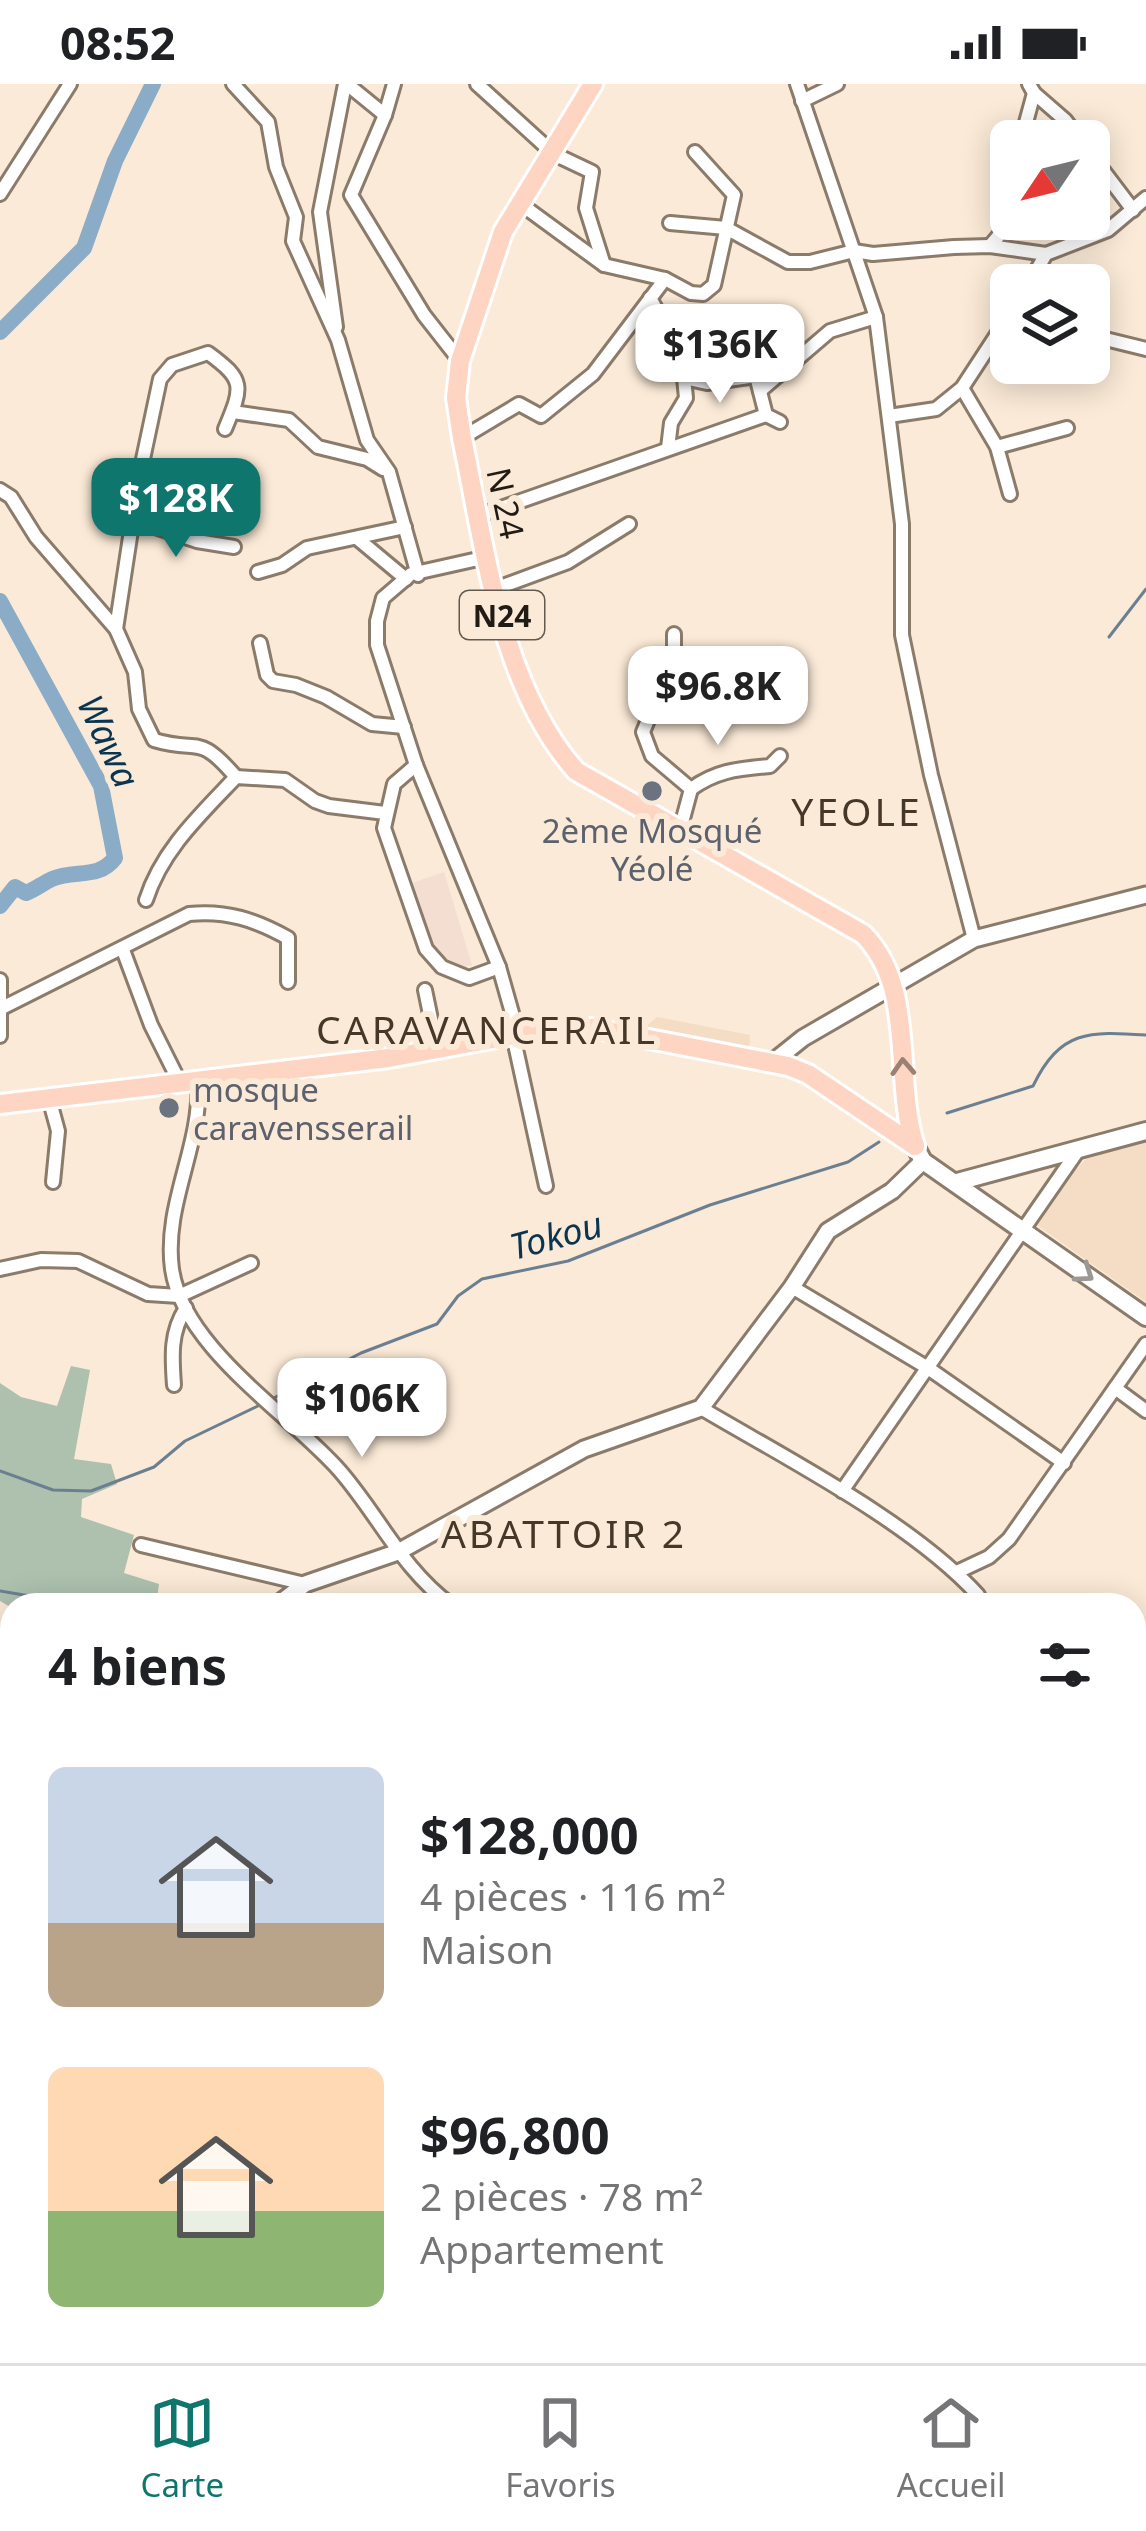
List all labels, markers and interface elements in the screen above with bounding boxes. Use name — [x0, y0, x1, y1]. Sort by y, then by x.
text: 08:52 — [60, 12, 176, 73]
north arrow — [990, 120, 1110, 240]
map controls — [990, 120, 1110, 384]
button: layers — [990, 264, 1110, 384]
pin: $136K — [636, 304, 804, 406]
text: $136K — [662, 316, 778, 369]
pin: $128K — [92, 458, 260, 560]
street label: N 24 — [477, 463, 535, 543]
text: $128K — [118, 470, 234, 523]
road number: N24 — [460, 591, 544, 639]
pin: $96.8K — [620, 646, 816, 748]
text: $96.8K — [655, 658, 781, 711]
water label: Wawa — [66, 687, 152, 795]
marker: 2ème Mosqué Yéolé — [639, 778, 665, 804]
district label: YEOLE — [791, 784, 923, 837]
place label: 2ème Mosqué Yéolé — [542, 808, 762, 891]
district label: CARAVANCERAIL — [316, 1002, 658, 1055]
one-way arrow — [890, 1057, 916, 1076]
place label: mosque caravensserail — [193, 1067, 413, 1150]
marker: mosque caravensserail — [156, 1095, 182, 1121]
water label: Tokou — [504, 1199, 608, 1271]
one-way arrow — [1072, 1260, 1094, 1282]
pin: $106K — [278, 1358, 446, 1460]
text: $106K — [304, 1370, 420, 1423]
district label: ABATTOIR 2 — [441, 1506, 687, 1559]
text: 4 biens — [48, 1630, 227, 1700]
icon: filters — [1032, 1632, 1098, 1698]
text: $128,000 — [420, 1799, 639, 1869]
icon: home — [144, 1815, 288, 1959]
text: 4 pièces · 116 m² — [420, 1869, 726, 1922]
text: Maison — [420, 1922, 554, 1975]
text: $96,800 — [420, 2099, 610, 2169]
icon: home — [144, 2115, 288, 2259]
text: 2 pièces · 78 m² — [420, 2169, 704, 2222]
text: Appartement — [420, 2222, 664, 2275]
tab: Carte — [141, 2390, 224, 2507]
tab: Favoris — [505, 2390, 616, 2507]
tab: Accueil — [897, 2390, 1005, 2507]

